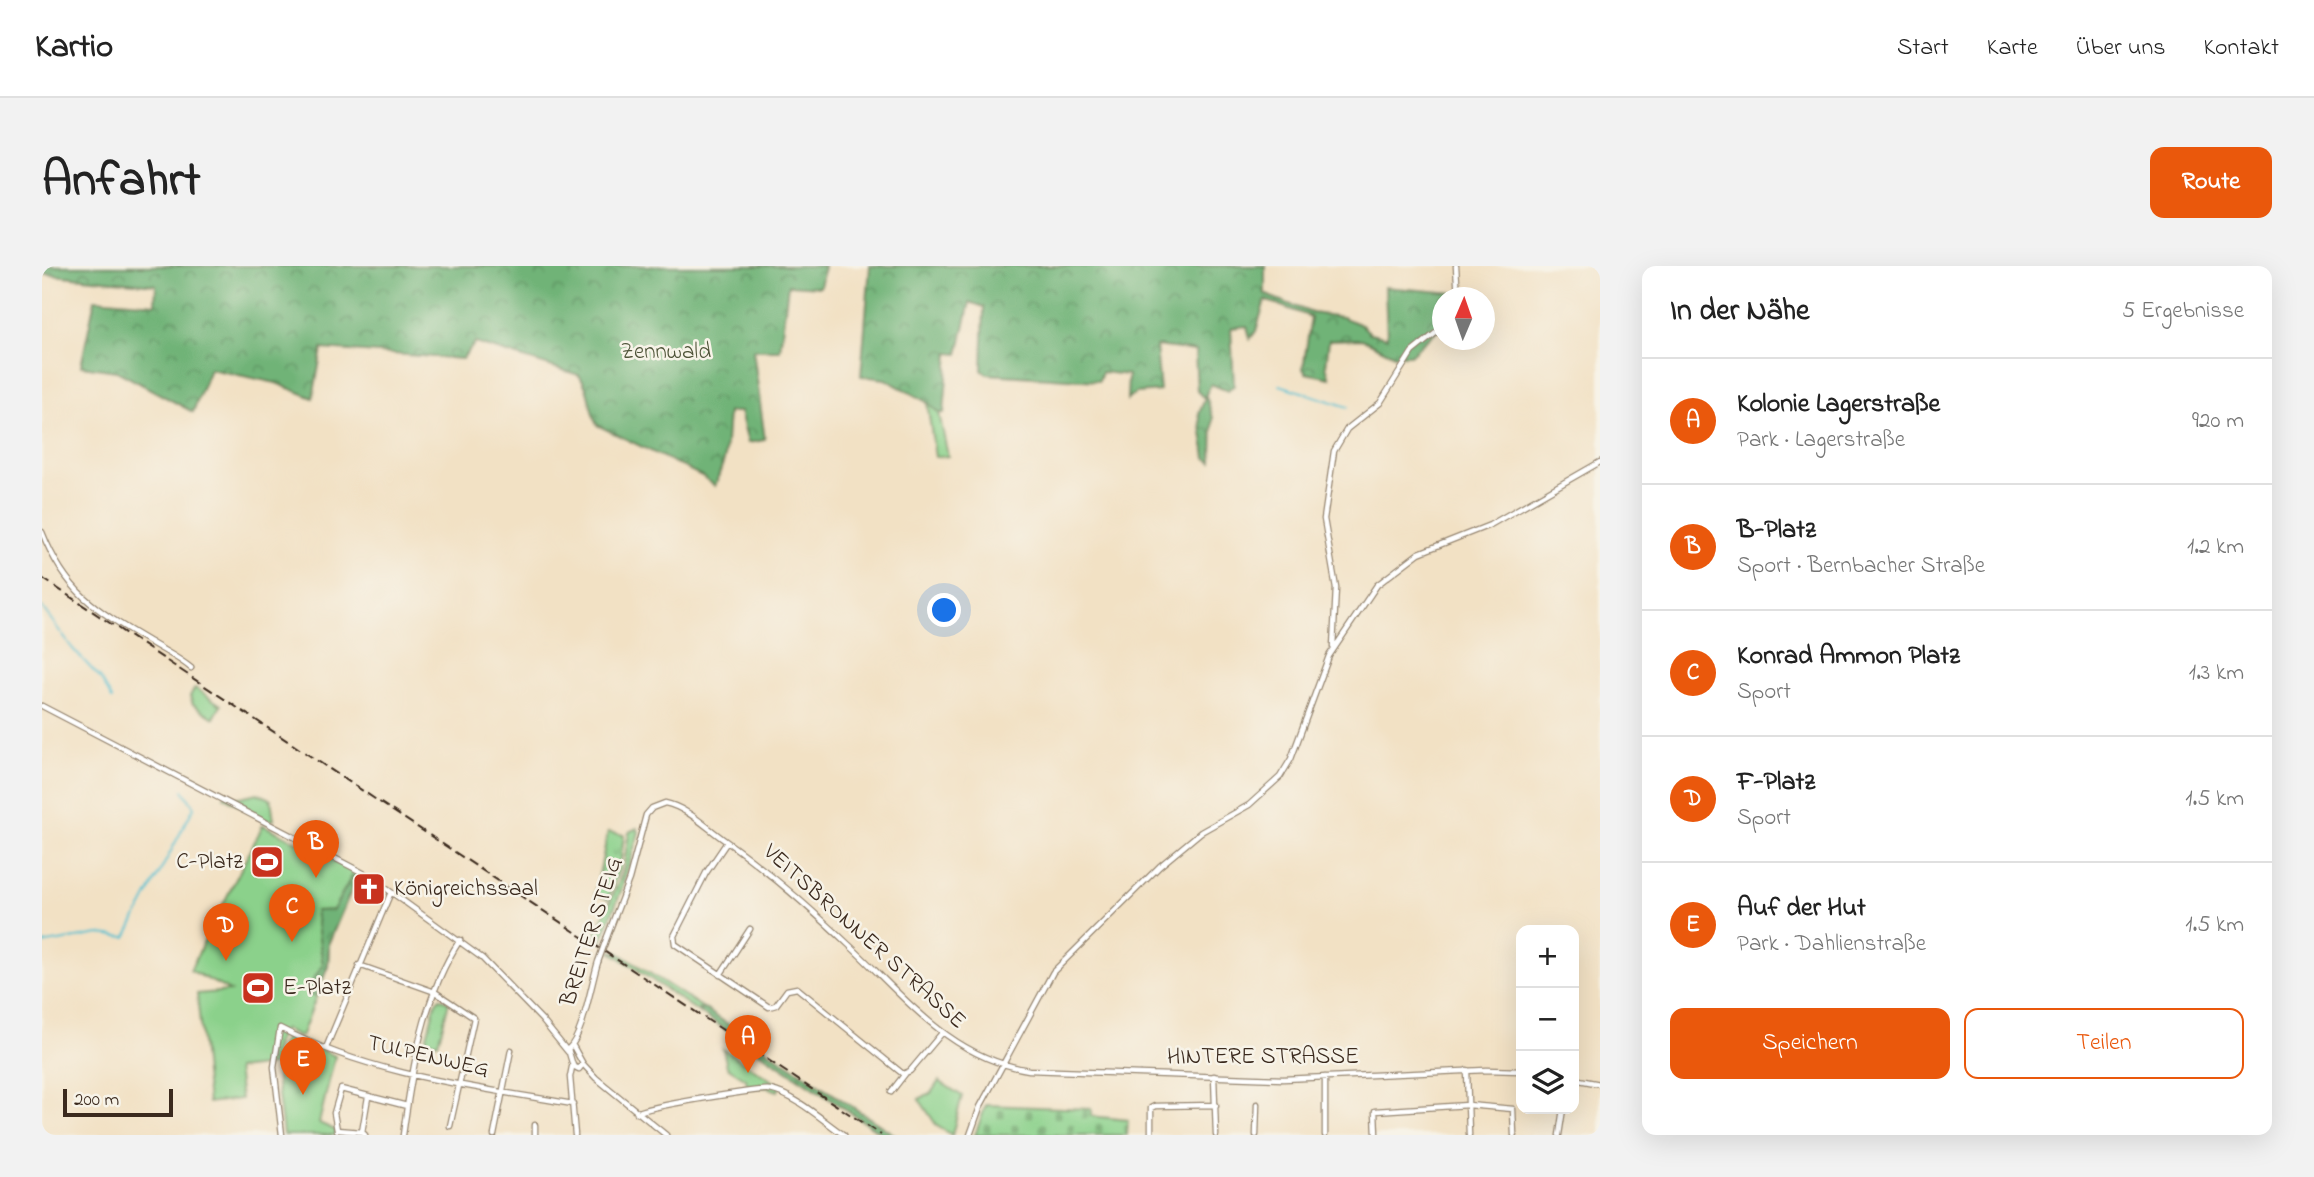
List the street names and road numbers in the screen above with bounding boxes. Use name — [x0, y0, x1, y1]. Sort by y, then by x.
street label: VEITSBRONNER STRASSE — [754, 836, 973, 1037]
street label: BREITER STEIG — [552, 853, 632, 1012]
street label: TULPENWEG — [364, 1027, 492, 1087]
street label: HINTERE STRASSE — [1167, 1041, 1359, 1074]

